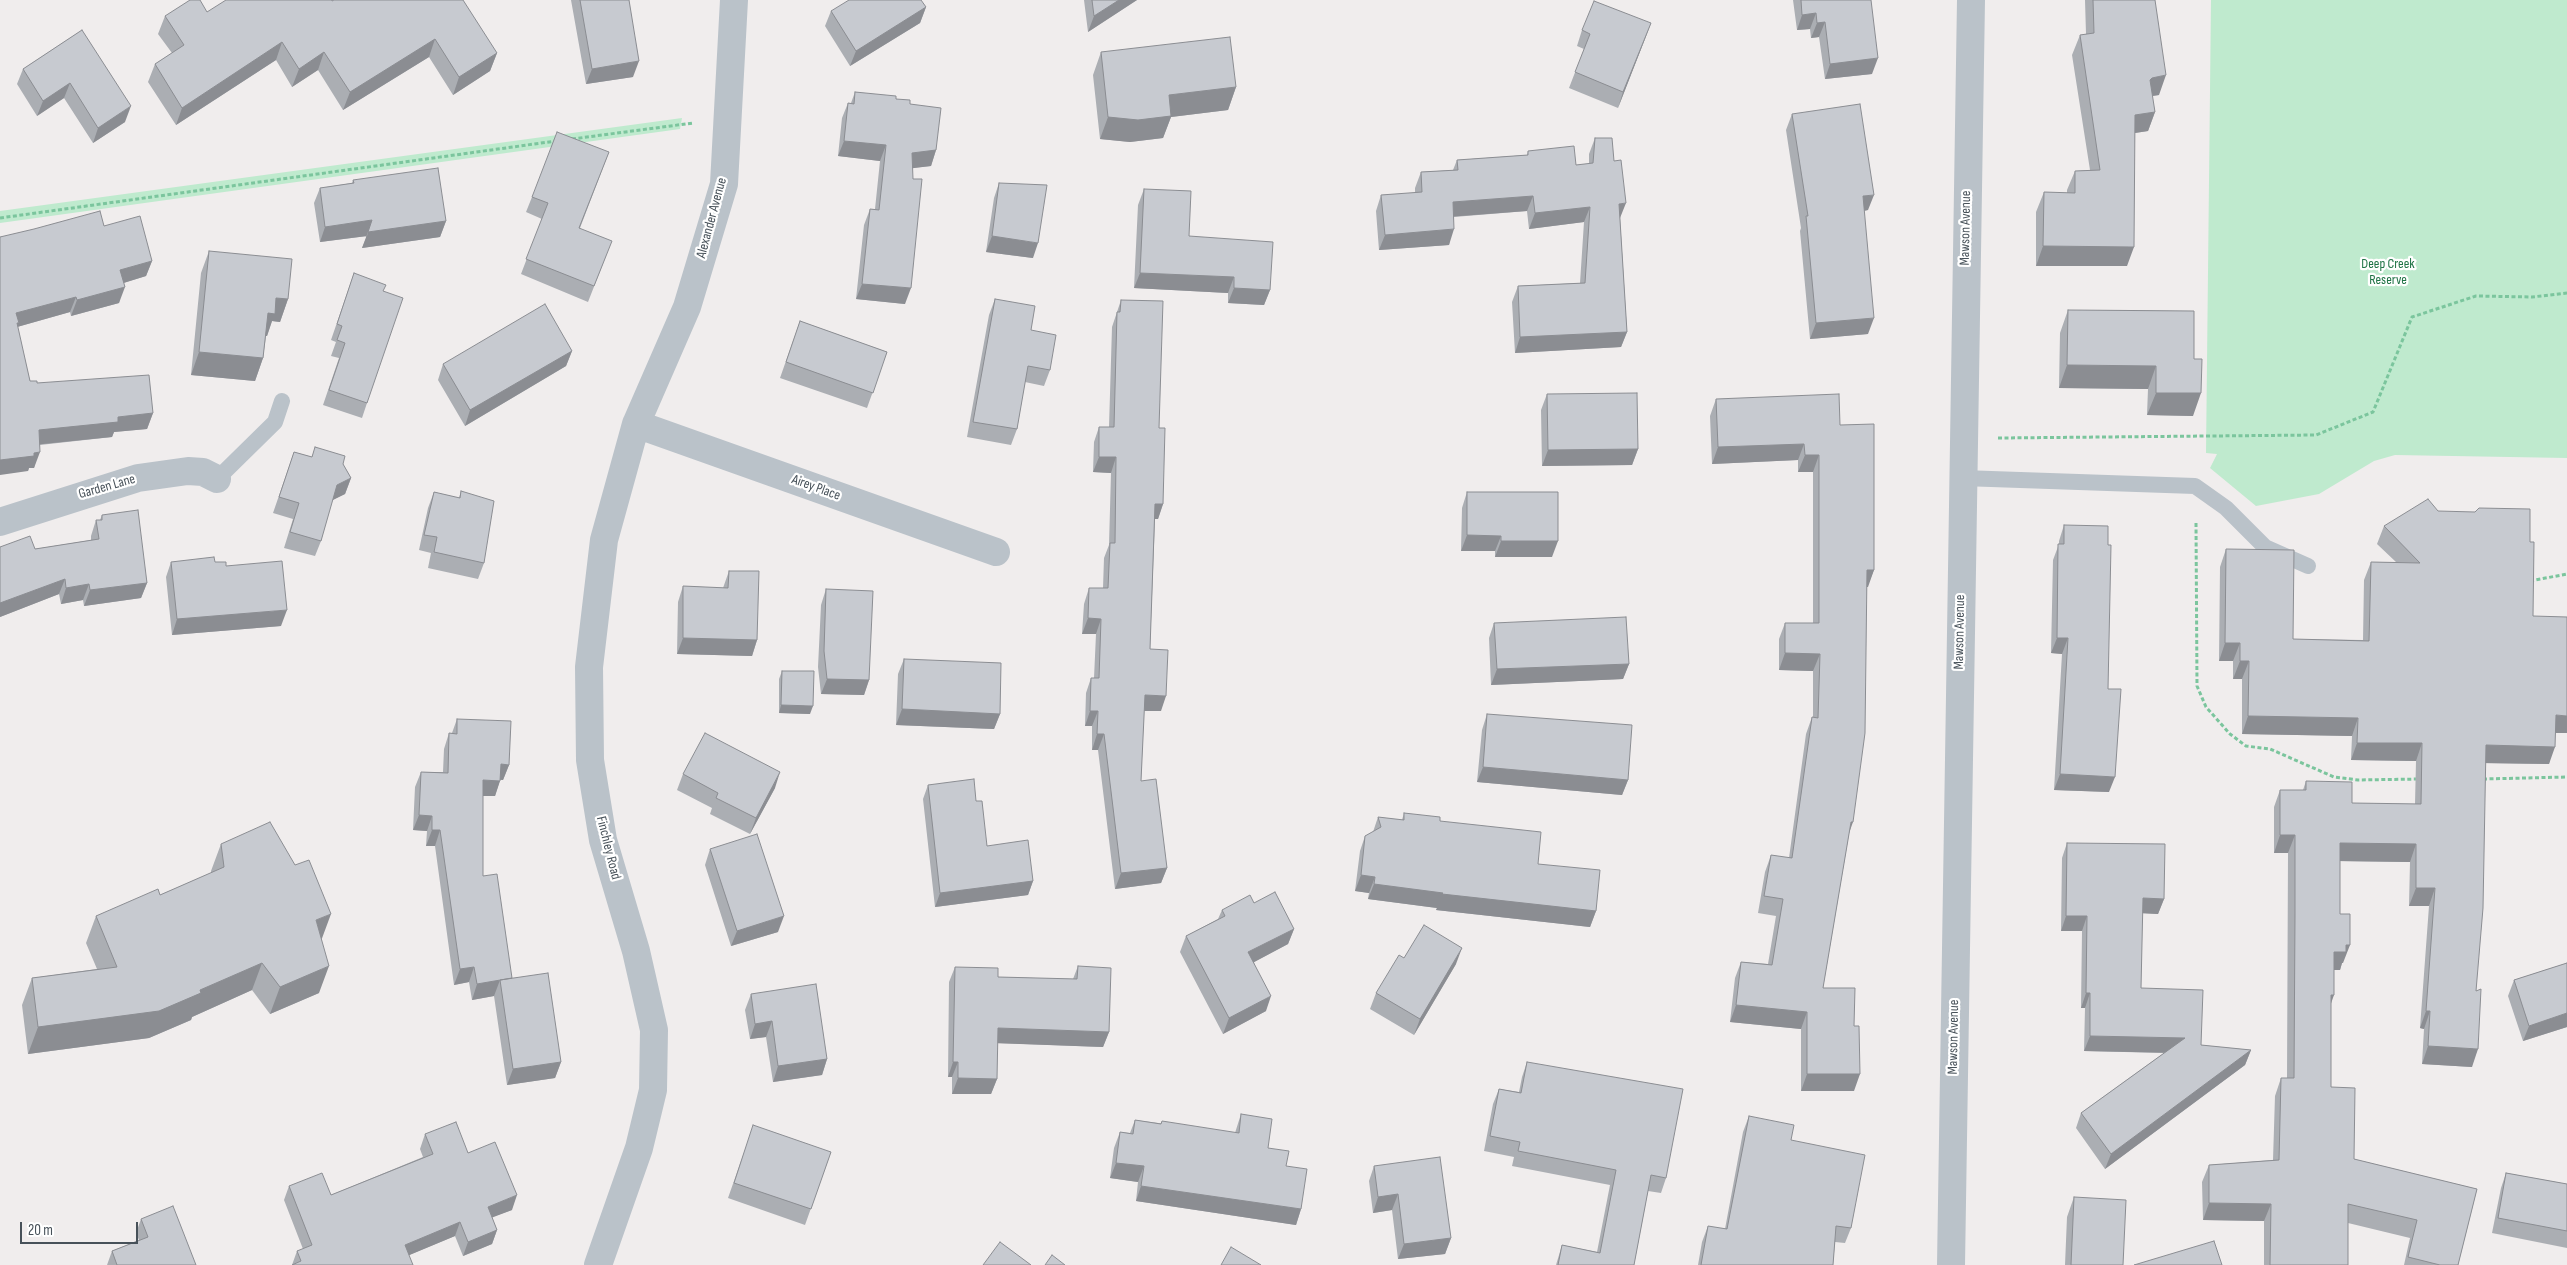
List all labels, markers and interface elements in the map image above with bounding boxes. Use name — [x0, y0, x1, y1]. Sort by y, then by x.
street label: Alexander Avenue — [693, 176, 731, 260]
street label: Mawson Avenue — [1957, 190, 1975, 266]
park label: Deep Creek Reserve — [2361, 256, 2415, 288]
street label: Garden Lane — [77, 471, 137, 503]
street label: Airey Place — [789, 471, 843, 505]
street label: Mawson Avenue — [1951, 594, 1969, 670]
street label: Finchley Road — [592, 815, 624, 881]
street label: Mawson Avenue — [1945, 999, 1963, 1075]
scale bar — [22, 1212, 140, 1244]
text: 20 m — [28, 1221, 53, 1240]

